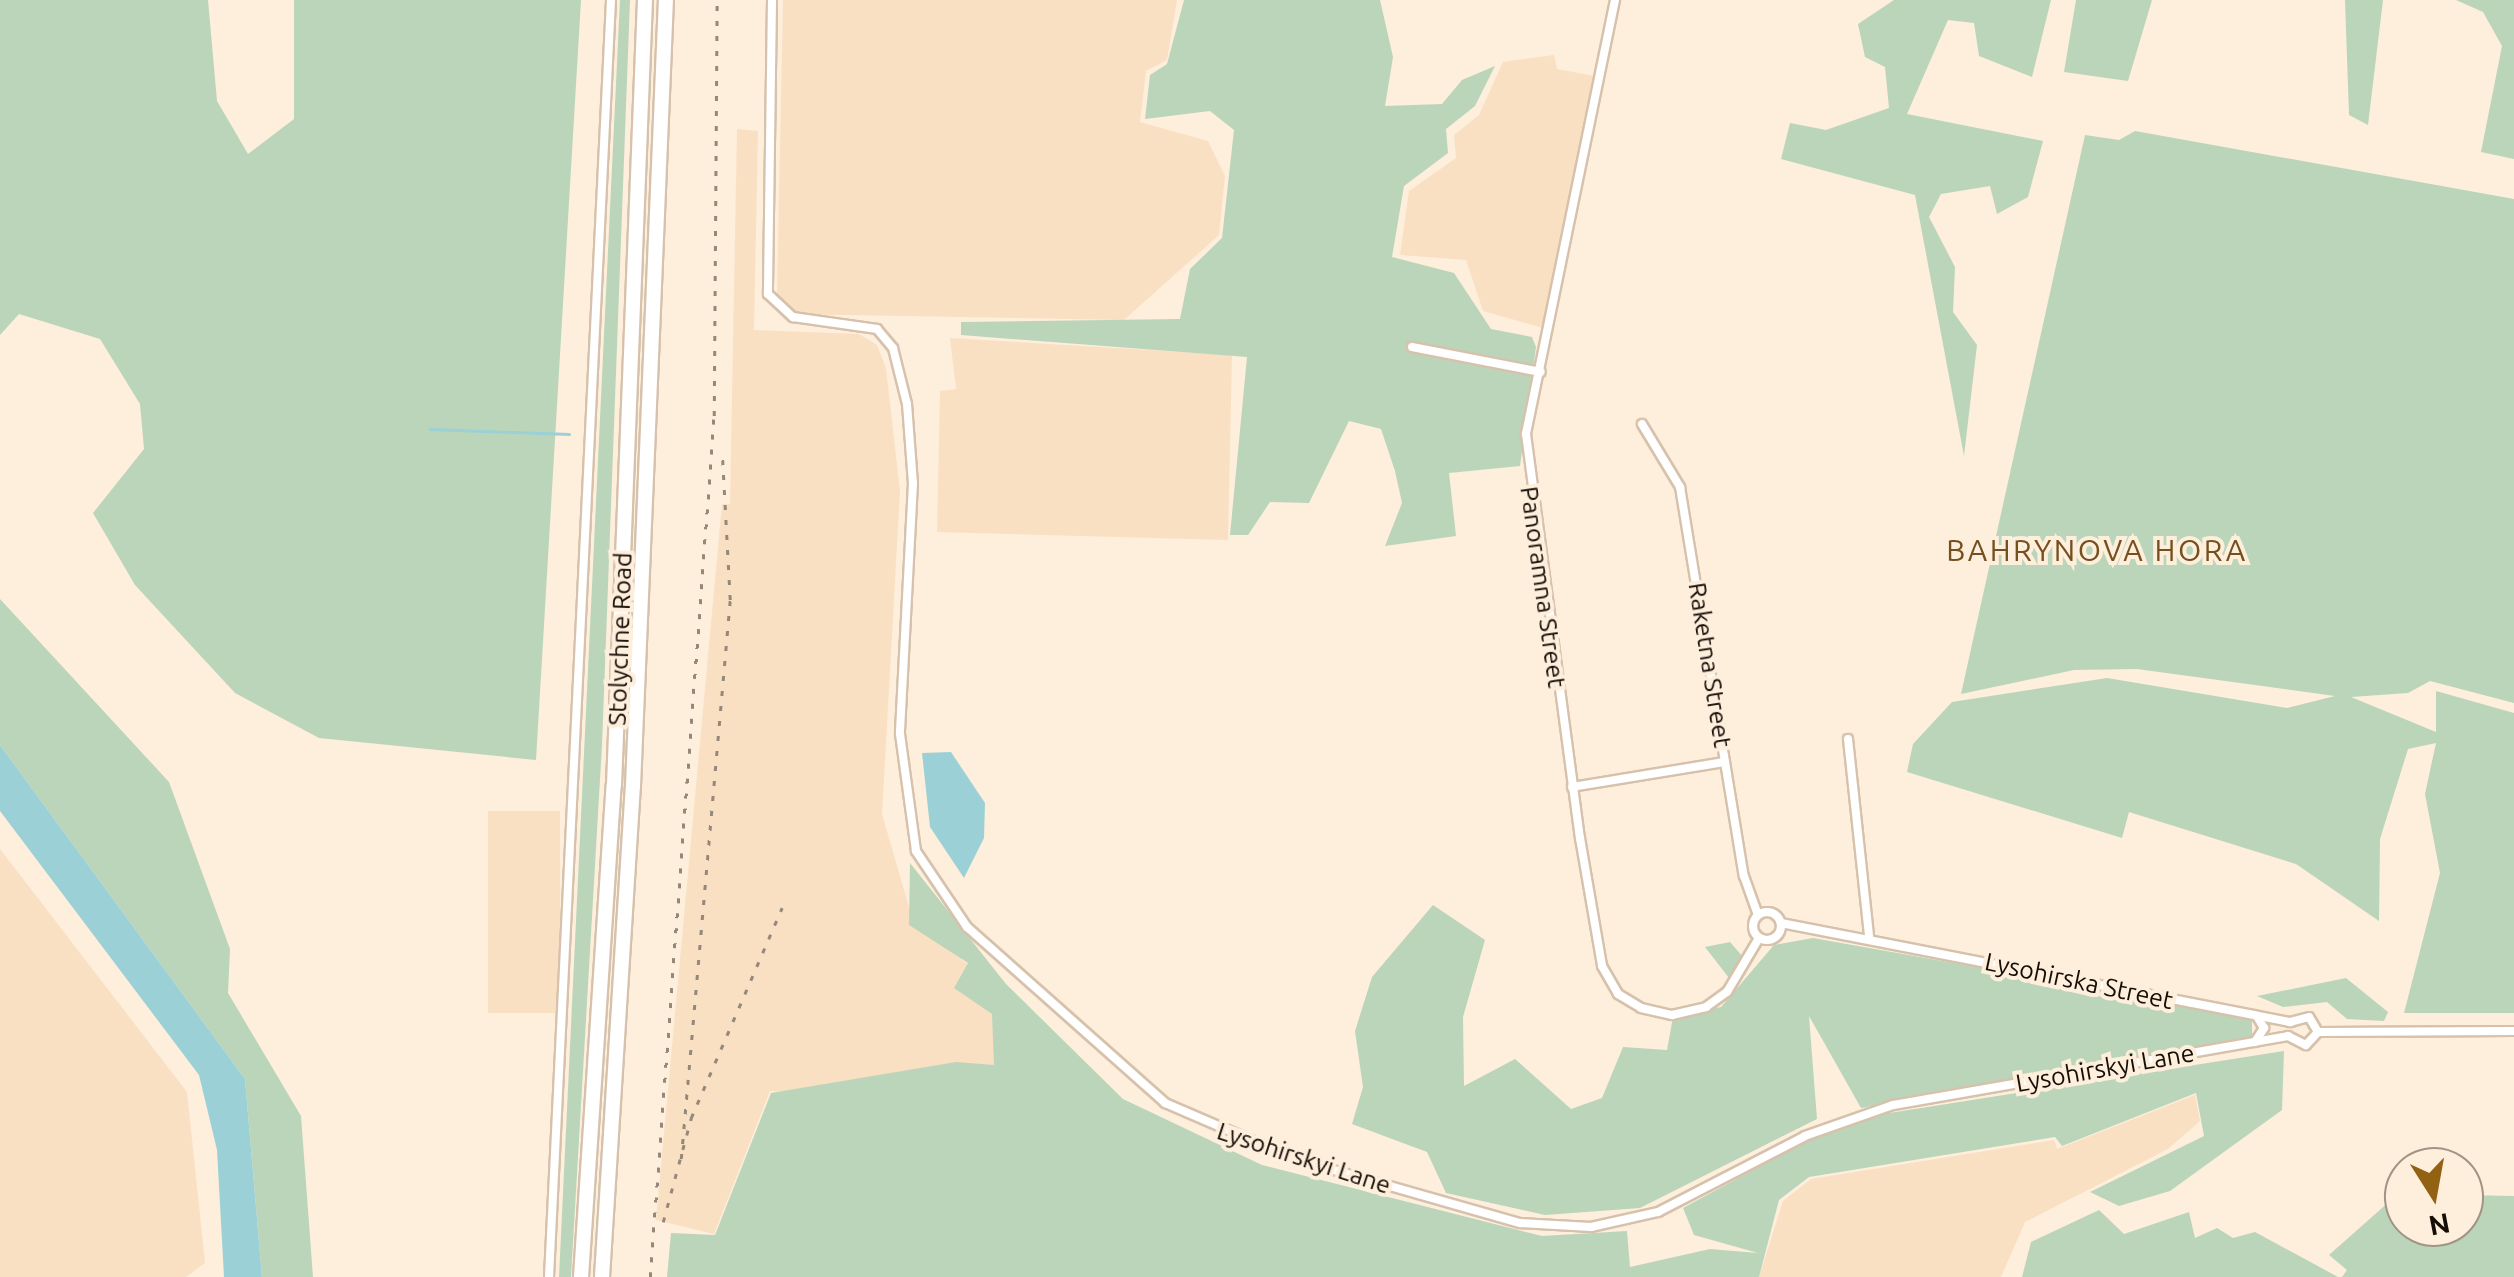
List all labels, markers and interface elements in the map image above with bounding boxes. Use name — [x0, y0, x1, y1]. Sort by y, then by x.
street label: Panoramna Street — [1514, 484, 1572, 690]
district label: BAHRYNOVA HORA — [1946, 532, 2248, 568]
street label: Stolychne Road — [602, 552, 638, 726]
street label: Raketna Street — [1682, 580, 1738, 750]
street label: Lysohirska Street — [1982, 946, 2176, 1016]
street label: Lysohirskyi Lane — [2013, 1038, 2197, 1098]
street label: Lysohirskyi Lane — [1213, 1116, 1395, 1200]
north arrow — [2384, 1147, 2484, 1247]
text: N — [2426, 1208, 2453, 1242]

